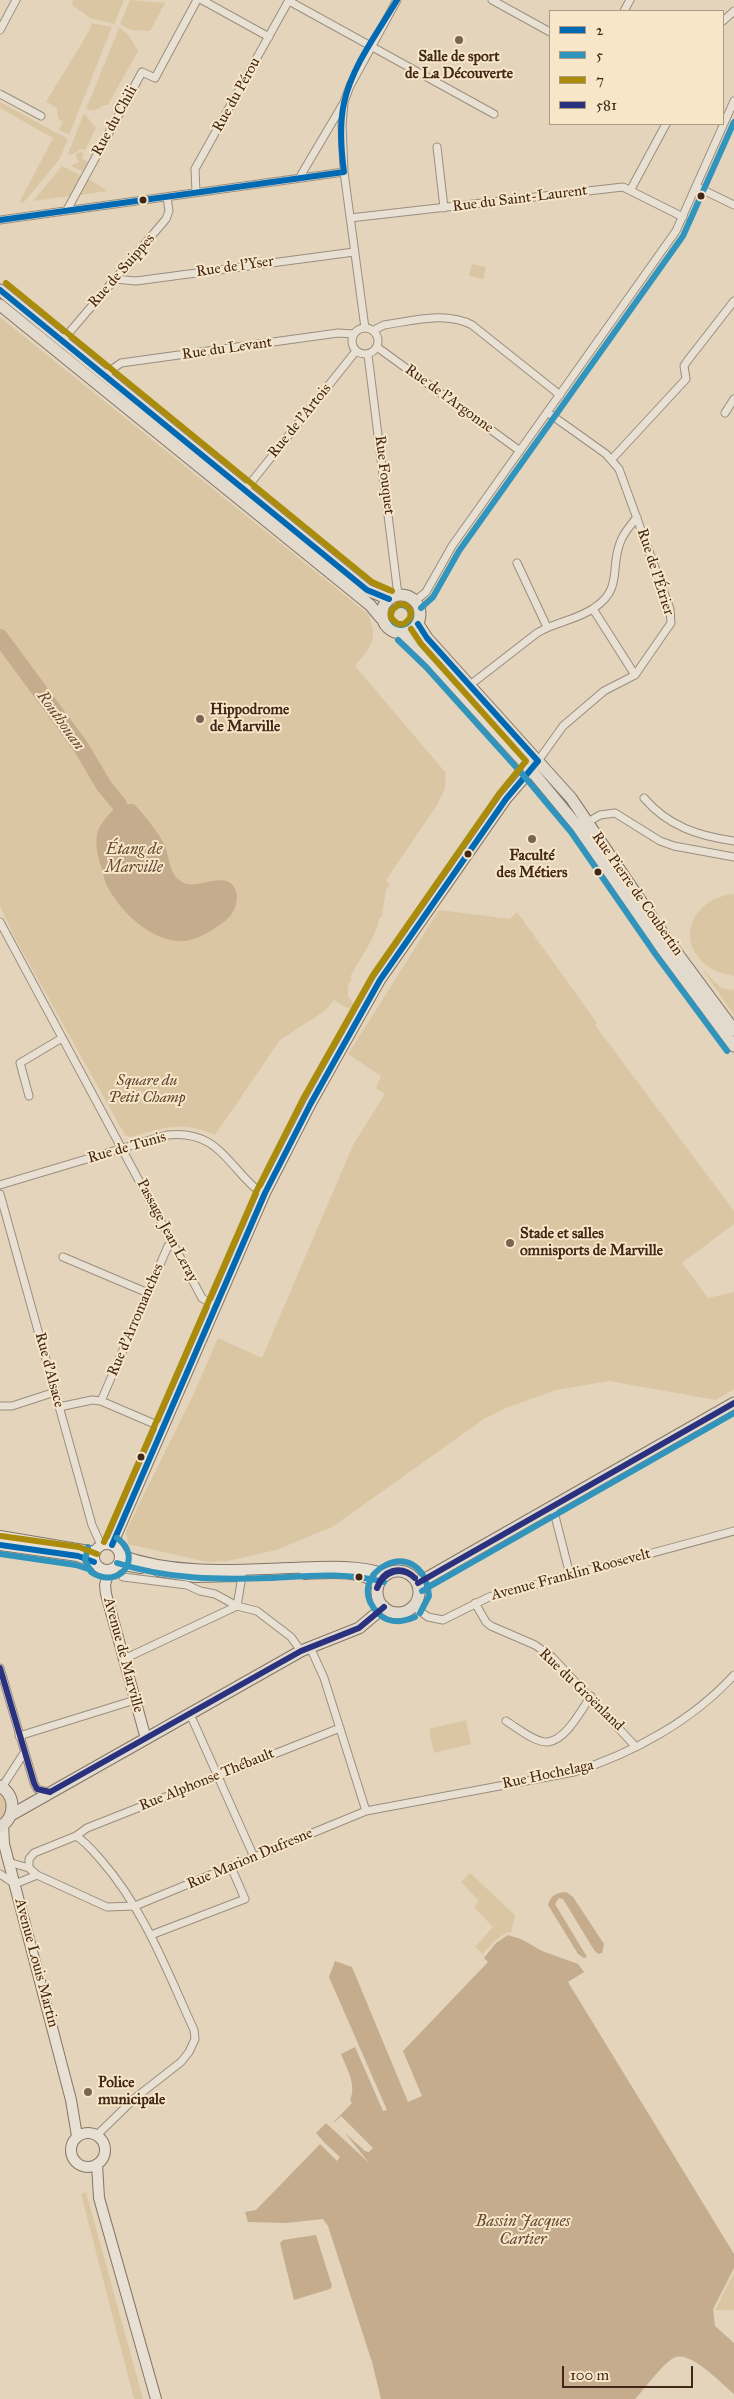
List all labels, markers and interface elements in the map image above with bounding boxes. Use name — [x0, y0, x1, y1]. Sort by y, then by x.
legend — [549, 10, 724, 125]
text: 2 — [596, 21, 603, 39]
marker: Salle de sport de La Découverte — [453, 34, 465, 46]
text: 5 — [596, 46, 603, 64]
place label: Salle de sport de La Découverte — [405, 48, 513, 83]
street label: Rue du Pérou — [209, 55, 265, 135]
text: 7 — [596, 71, 604, 89]
street label: Rue du Chili — [88, 83, 142, 159]
text: 581 — [596, 96, 617, 114]
street label: Rue du Saint-Laurent — [452, 182, 588, 216]
unlabelled marker — [696, 191, 706, 201]
unlabelled marker — [138, 195, 148, 205]
street label: Rue de Suippes — [85, 230, 159, 312]
street label: Rue de l'Yser — [195, 253, 275, 281]
street label: Rue du Levant — [181, 334, 273, 364]
street label: Rue de l'Argonne — [401, 361, 497, 437]
street label: Rue de l'Artois — [265, 380, 335, 462]
street label: Rue Fouquet — [370, 434, 398, 516]
street label: Rue de l'Étrier — [632, 526, 678, 618]
water label: Routhouan — [32, 688, 88, 754]
place label: Hippodrome de Marville — [210, 701, 289, 736]
marker: Hippodrome de Marville — [194, 713, 206, 725]
street label: Rue Pierre de Coubertin — [587, 829, 687, 959]
marker: Faculté des Métiers — [526, 833, 538, 845]
water label: Étang de Marville — [105, 840, 163, 878]
place label: Faculté des Métiers — [497, 847, 567, 882]
unlabelled marker — [463, 849, 473, 859]
unlabelled marker — [593, 867, 603, 877]
park label: Square du Petit Champ — [108, 1072, 186, 1107]
street label: Rue de Tunis — [86, 1128, 168, 1168]
street label: Passage Jean Leray — [132, 1176, 202, 1286]
place label: Stade et salles omnisports de Marville — [520, 1225, 663, 1260]
marker: Stade et salles omnisports de Marville — [504, 1237, 516, 1249]
street label: Rue d'Arromanches — [104, 1261, 168, 1379]
street label: Rue d'Alsace — [30, 1330, 68, 1410]
unlabelled marker — [136, 1452, 146, 1462]
street label: Avenue Franklin Roosevelt — [489, 1545, 653, 1605]
unlabelled marker — [354, 1572, 364, 1582]
street label: Avenue de Marville — [99, 1595, 147, 1715]
street label: Rue du Groënland — [535, 1645, 627, 1735]
street label: Rue Alphonse Thébault — [137, 1745, 277, 1815]
street label: Rue Hochelaga — [501, 1757, 595, 1793]
street label: Rue Marion Dufresne — [184, 1824, 316, 1894]
street label: Avenue Louis Martin — [10, 1897, 62, 2029]
place label: Police municipale — [98, 2074, 165, 2109]
marker: Police municipale — [82, 2086, 94, 2098]
water label: Bassin Jacques Cartier — [476, 2212, 570, 2250]
scale bar — [564, 2356, 695, 2388]
text: 100 m — [570, 2366, 609, 2384]

